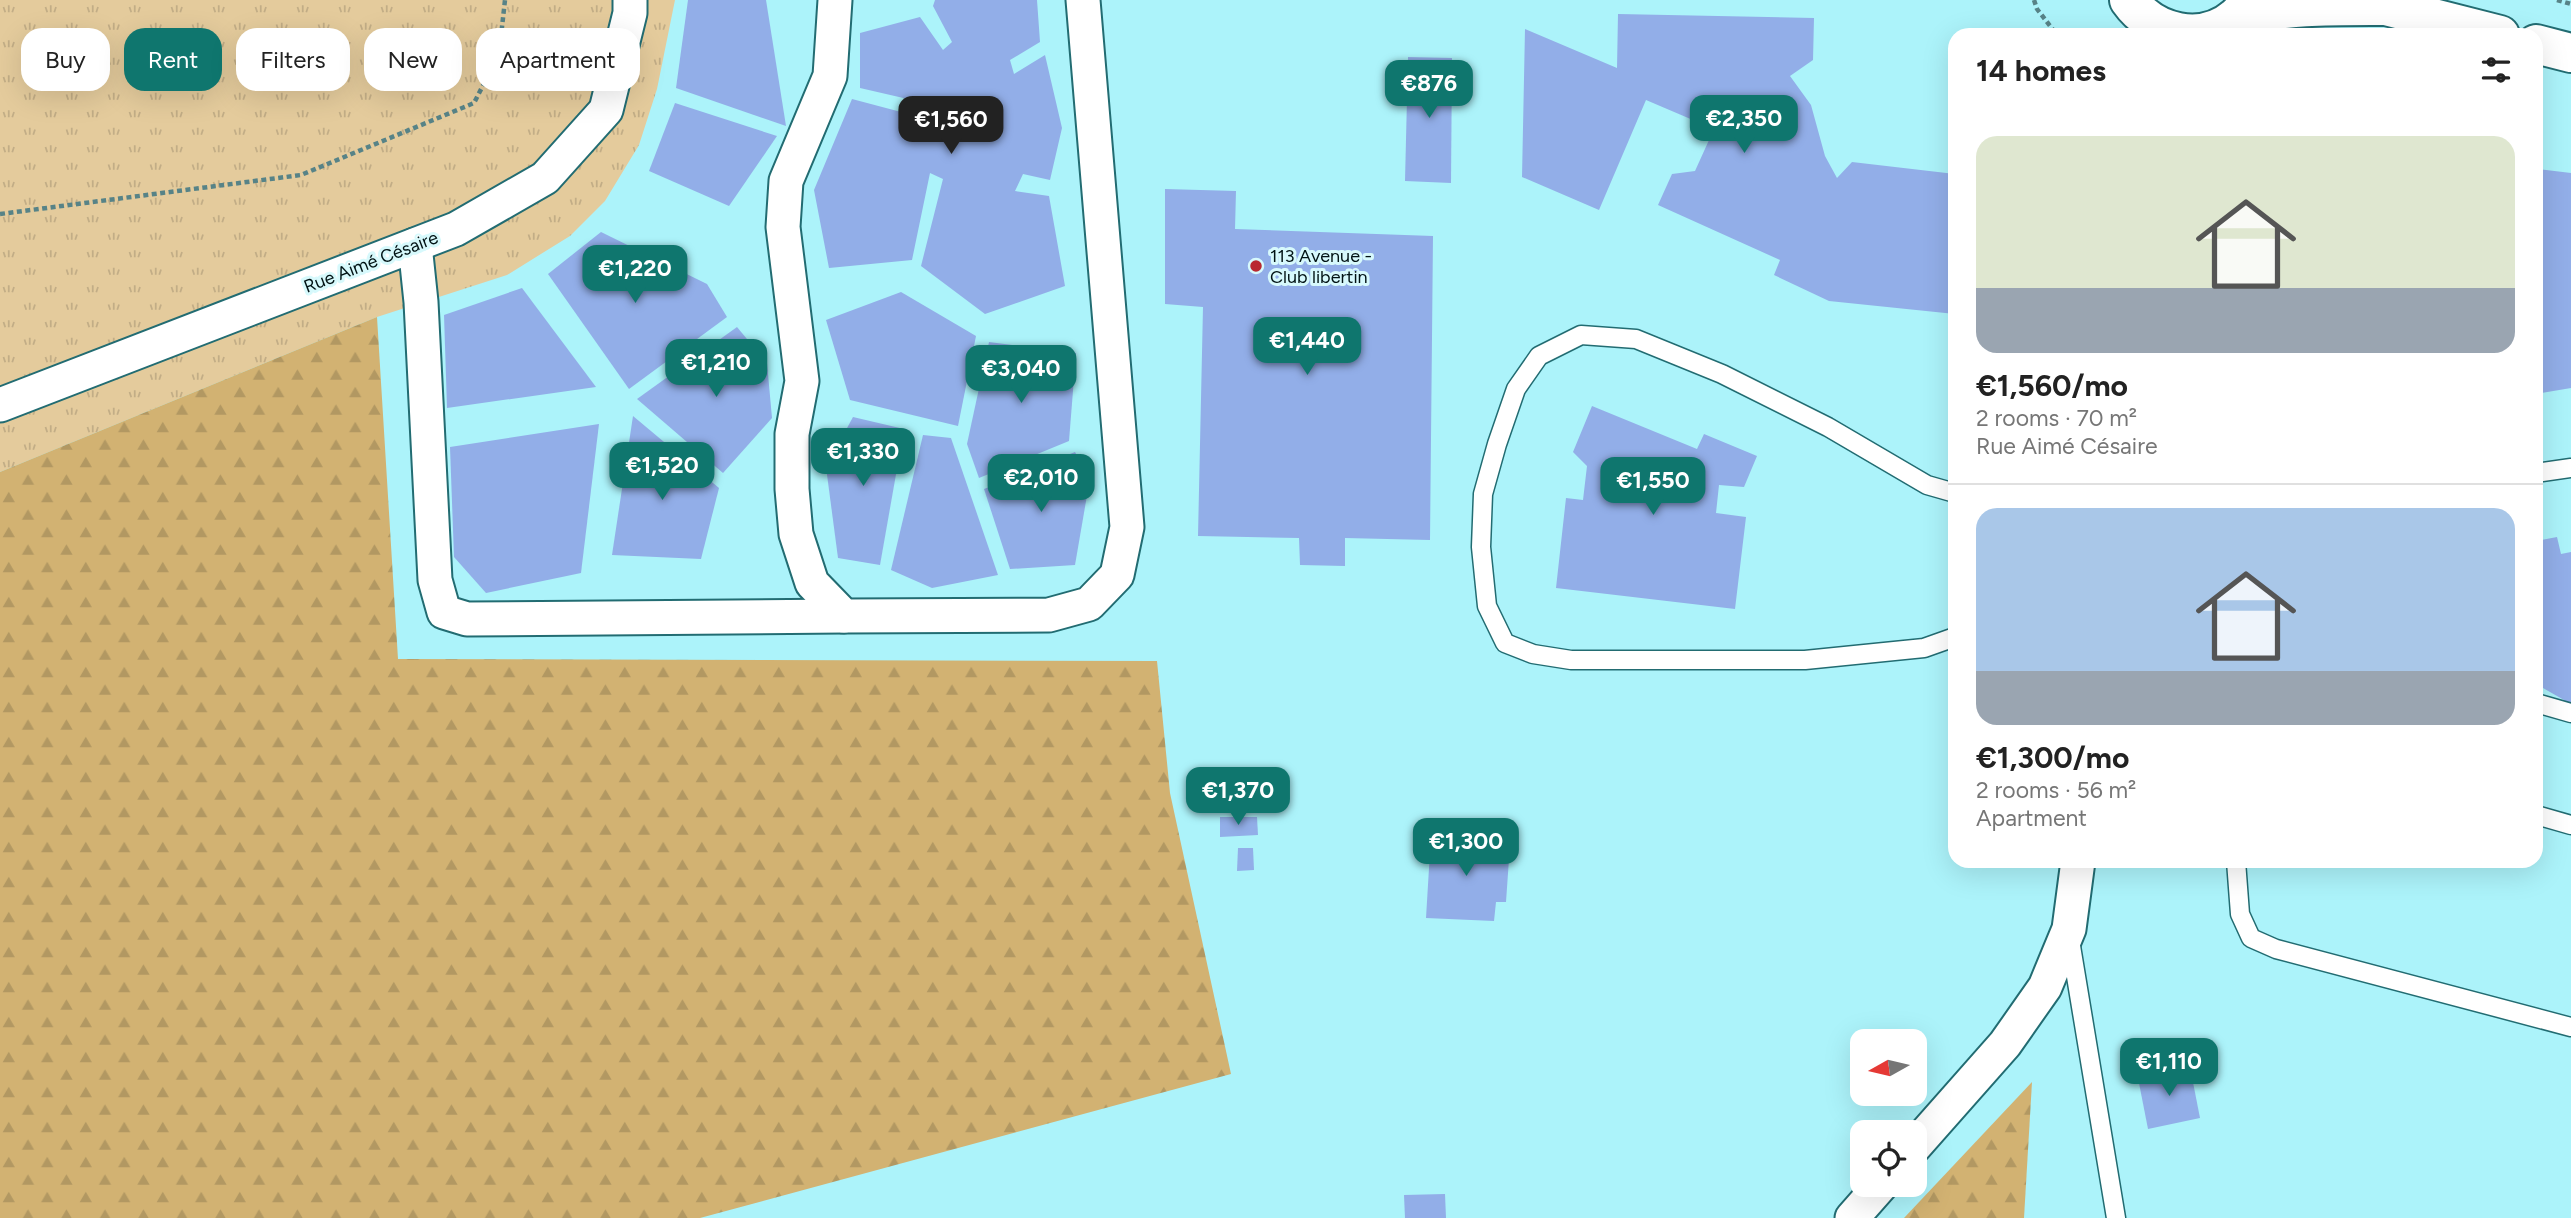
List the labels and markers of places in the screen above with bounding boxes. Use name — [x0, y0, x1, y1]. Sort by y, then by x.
pin: €876 — [1388, 60, 1470, 120]
pin: €1,560 — [894, 96, 1008, 156]
pin: €2,350 — [1687, 96, 1801, 155]
place label: 113 Avenue - Club libertin — [1270, 245, 1372, 288]
pin: €1,220 — [578, 246, 692, 305]
marker: 113 Avenue - Club libertin — [1248, 258, 1264, 274]
pin: €1,440 — [1250, 318, 1364, 377]
pin: €1,210 — [659, 340, 773, 399]
pin: €3,040 — [964, 346, 1078, 405]
pin: €1,330 — [806, 428, 920, 488]
pin: €1,520 — [605, 442, 719, 502]
pin: €2,010 — [984, 454, 1098, 514]
pin: €1,550 — [1596, 458, 1710, 517]
pin: €1,370 — [1181, 768, 1295, 827]
pin: €1,300 — [1409, 818, 1523, 878]
pin: €1,110 — [2112, 1038, 2226, 1098]

